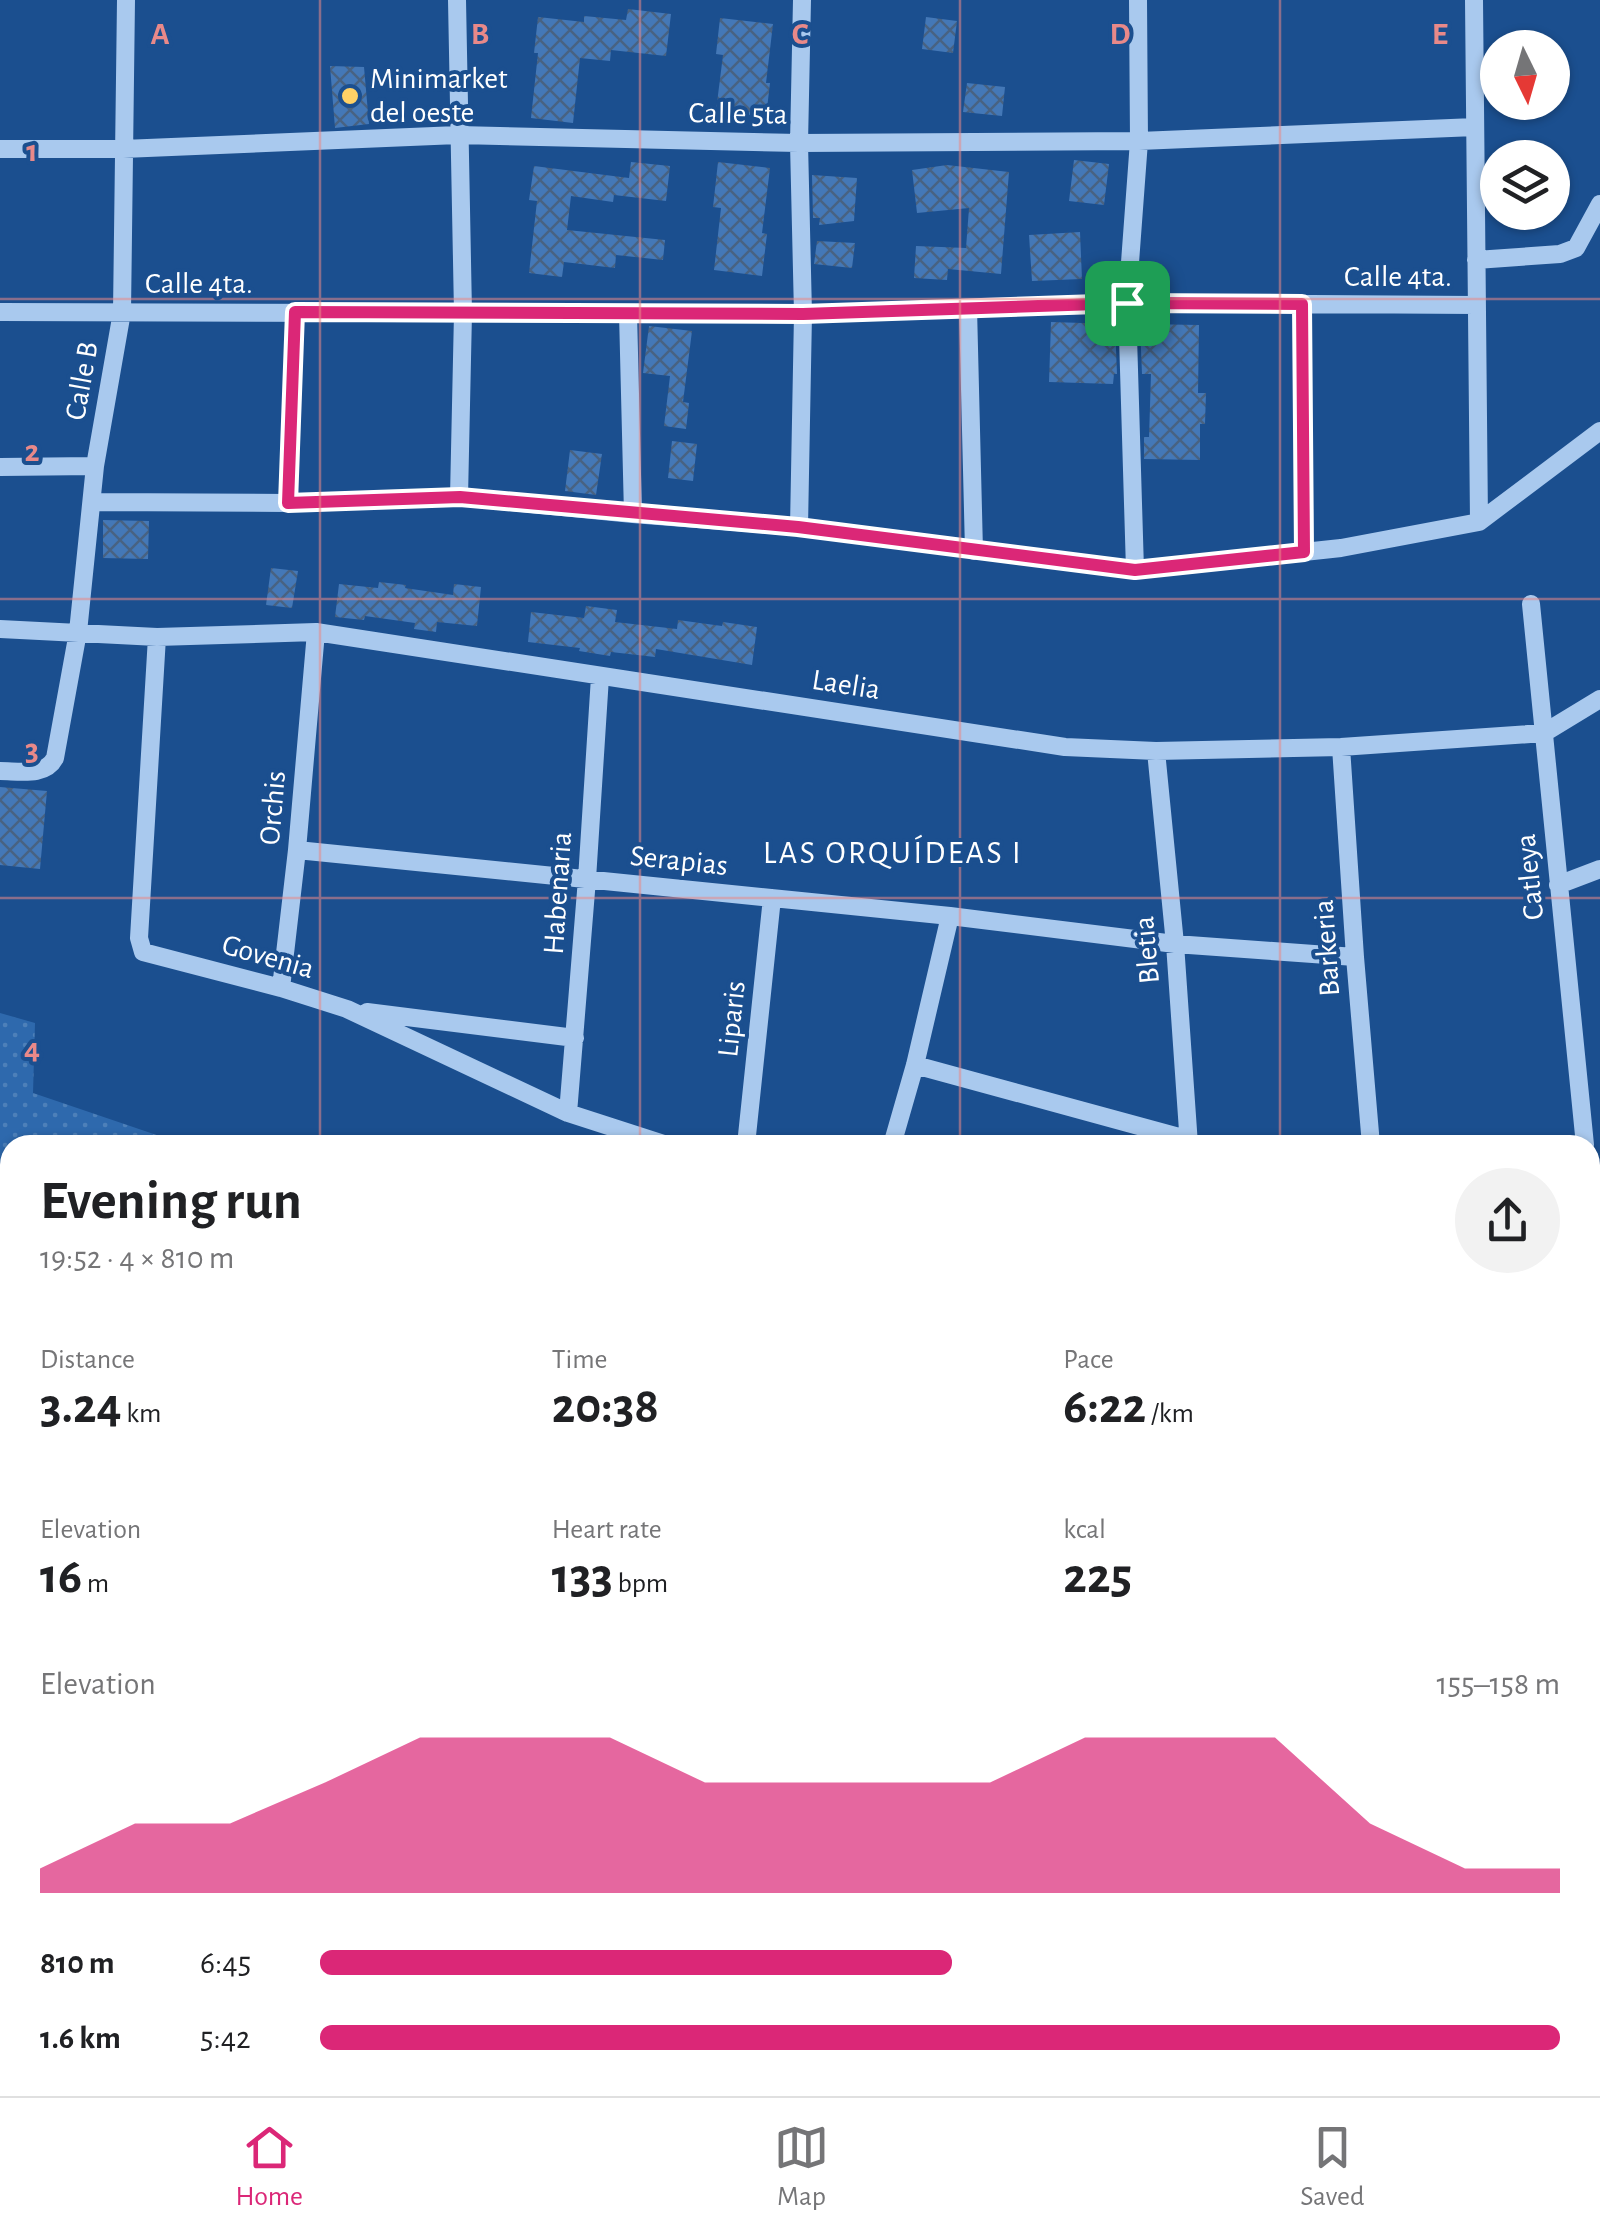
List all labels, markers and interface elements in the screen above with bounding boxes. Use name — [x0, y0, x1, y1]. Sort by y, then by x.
text: A — [150, 18, 170, 50]
text: B — [471, 18, 489, 50]
text: C — [792, 18, 809, 50]
text: D — [1110, 18, 1131, 50]
text: E — [1432, 18, 1448, 50]
north arrow — [1480, 30, 1570, 120]
map controls — [1480, 30, 1570, 230]
place label: Minimarket del oeste — [370, 64, 508, 128]
marker: Minimarket del oeste — [339, 85, 361, 107]
street label: Calle 5ta — [688, 98, 788, 130]
text: 1 — [26, 135, 38, 167]
button: layers — [1480, 140, 1570, 230]
pin — [1085, 261, 1170, 346]
street label: Calle 4ta. — [1344, 262, 1452, 292]
street label: Calle 4ta. — [145, 269, 253, 299]
icon: arrive — [1100, 276, 1155, 331]
street label: Calle B — [60, 339, 104, 423]
text: 2 — [24, 435, 40, 467]
street label: Laelia — [810, 665, 882, 705]
text: 3 — [25, 734, 39, 766]
street label: Orchis — [255, 770, 291, 846]
street label: Habenaria — [539, 831, 577, 955]
street label: Catleya — [1511, 832, 1549, 922]
district label: LAS ORQUÍDEAS I — [763, 834, 1023, 869]
street label: Serapias — [629, 841, 729, 881]
street label: Barkeria — [1309, 898, 1345, 998]
street label: Bletia — [1129, 915, 1165, 985]
street label: Govenia — [218, 930, 318, 984]
street label: Liparis — [713, 979, 751, 1059]
text: 4 — [24, 1033, 40, 1065]
button: share — [1455, 1168, 1560, 1273]
text: Evening run — [40, 1174, 302, 1229]
text: 19:52 · 4 × 810 m — [40, 1242, 234, 1274]
text: Distance — [40, 1346, 135, 1374]
text: Time — [552, 1346, 607, 1374]
text: Pace — [1063, 1346, 1114, 1374]
text: 3.24 — [40, 1382, 122, 1432]
text: 20:38 — [552, 1382, 659, 1432]
text: 6:22 — [1063, 1382, 1146, 1432]
text: km — [122, 1400, 162, 1428]
text: /km — [1146, 1400, 1194, 1428]
text: Elevation — [40, 1516, 141, 1544]
text: Heart rate — [552, 1516, 662, 1544]
text: kcal — [1063, 1516, 1106, 1544]
text: 16 — [40, 1552, 82, 1602]
text: 133 — [552, 1552, 613, 1602]
text: 225 — [1063, 1552, 1132, 1602]
text: m — [82, 1570, 109, 1598]
text: bpm — [613, 1570, 668, 1598]
text: Elevation — [40, 1668, 156, 1700]
text: 155–158 m — [1437, 1668, 1560, 1700]
text: 810 m — [40, 1947, 115, 1979]
text: 6:45 — [200, 1947, 251, 1979]
text: 1.6 km — [40, 2022, 121, 2054]
text: 5:42 — [200, 2022, 251, 2054]
tab: Home — [236, 2120, 303, 2214]
tab: Map — [774, 2120, 829, 2214]
tab: Saved — [1300, 2120, 1364, 2214]

